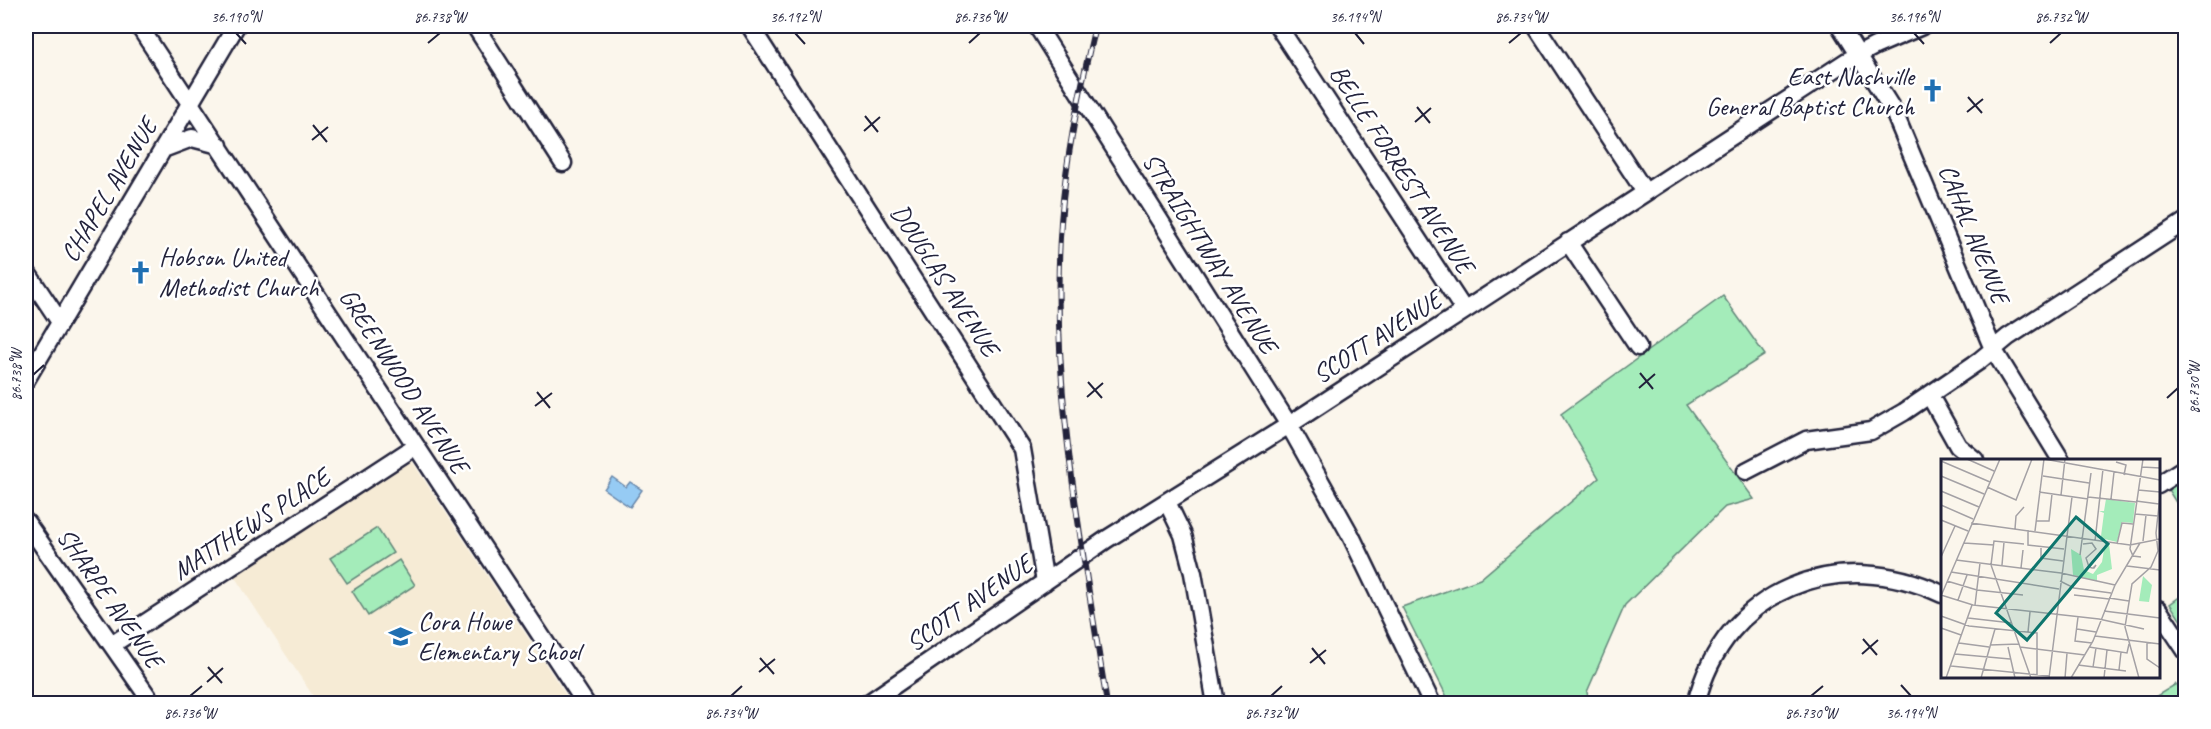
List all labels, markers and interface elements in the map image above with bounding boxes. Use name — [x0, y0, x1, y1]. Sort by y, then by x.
text: 36.190°N — [211, 8, 264, 27]
text: 86.738°W — [414, 8, 469, 27]
text: 36.192°N — [770, 8, 823, 27]
text: 86.736°W — [954, 8, 1009, 27]
text: 36.194°N — [1330, 8, 1383, 27]
text: 86.734°W — [1495, 8, 1550, 27]
text: 36.196°N — [1889, 8, 1942, 27]
text: 86.732°W — [2035, 8, 2090, 27]
street label: BELLE FORREST AVENUE — [1322, 58, 1484, 283]
place label: East Nashville General Baptist Church — [1706, 60, 1917, 123]
church icon: East Nashville General Baptist Church — [1919, 78, 1945, 104]
street label: CHAPEL AVENUE — [53, 109, 167, 268]
street label: STRAIGHTWAY AVENUE — [1135, 147, 1287, 362]
street label: CAHAL AVENUE — [1931, 159, 2018, 312]
street label: DOUGLAS AVENUE — [884, 198, 1008, 365]
place label: Hobson United Methodist Church — [159, 241, 320, 304]
church icon: Hobson United Methodist Church — [128, 259, 154, 285]
street label: SCOTT AVENUE — [1306, 281, 1451, 391]
street label: GREENWOOD AVENUE — [332, 282, 478, 483]
text: 86.738°W — [7, 346, 26, 401]
text: 86.730°W — [2185, 359, 2204, 414]
street label: MATTHEWS PLACE — [166, 459, 339, 587]
inset map — [1941, 459, 2160, 678]
street label: SHARPE AVENUE — [49, 521, 173, 678]
street label: SCOTT AVENUE — [899, 545, 1042, 659]
place label: Cora Howe Elementary School — [418, 605, 585, 668]
school or university icon: Cora Howe Elementary School — [387, 623, 413, 649]
text: 86.736°W — [164, 704, 219, 723]
text: 86.734°W — [705, 704, 760, 723]
text: 86.732°W — [1245, 704, 1300, 723]
text: 86.730°W — [1785, 704, 1840, 723]
text: 36.194°N — [1886, 704, 1939, 723]

